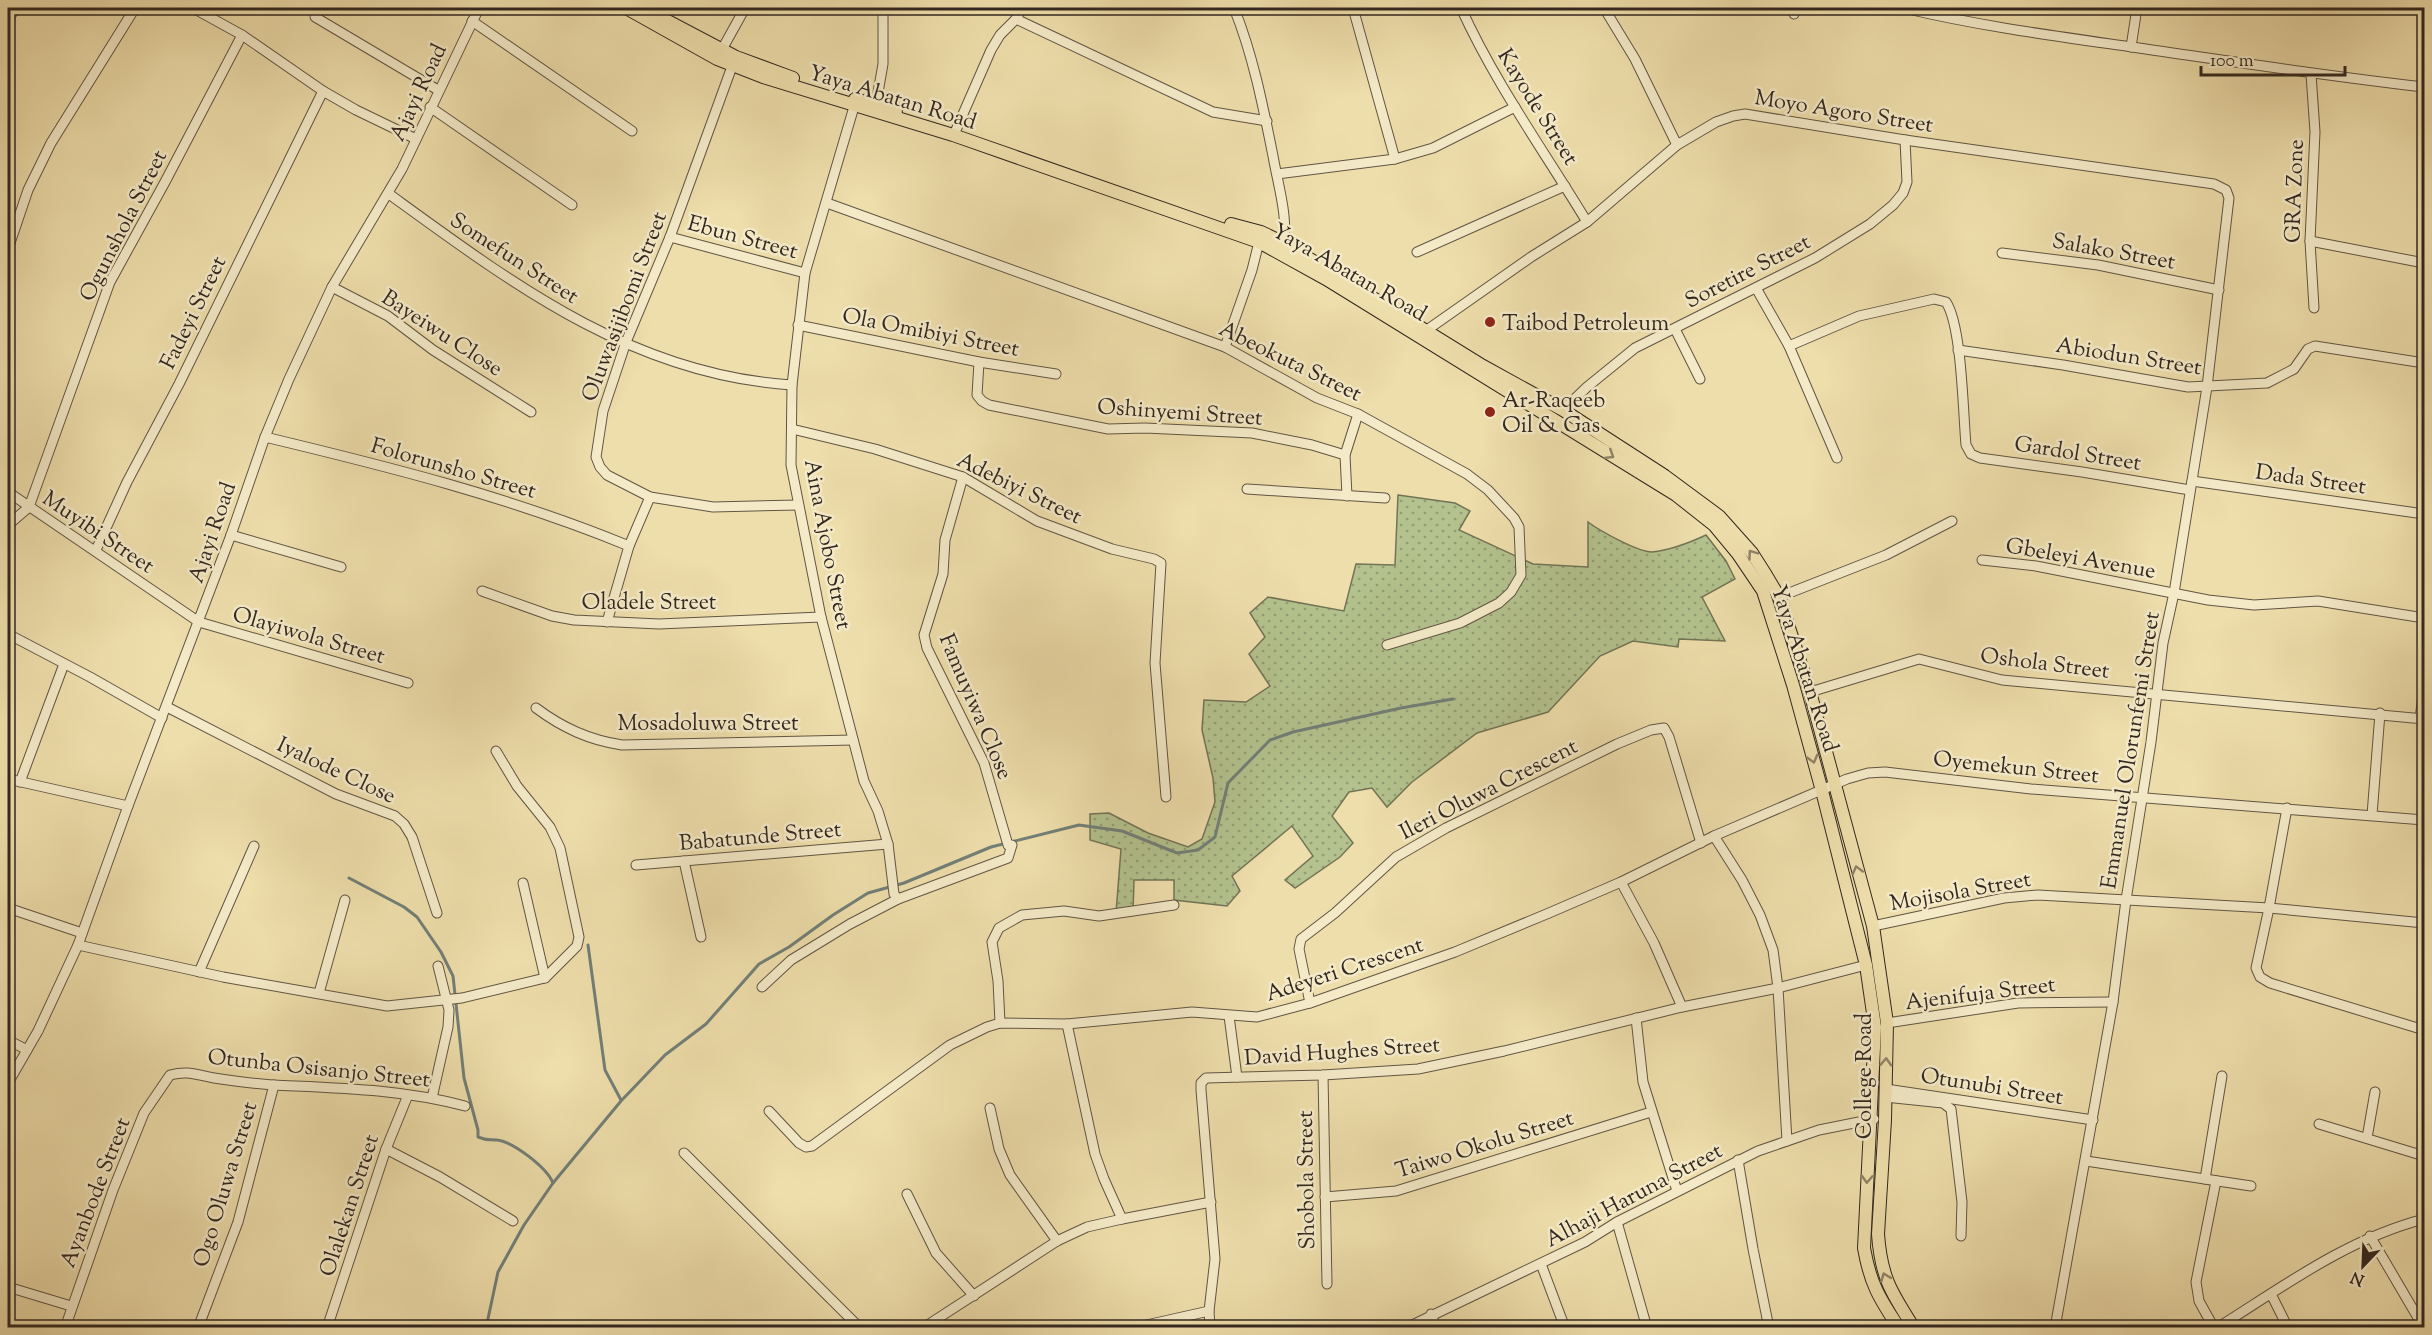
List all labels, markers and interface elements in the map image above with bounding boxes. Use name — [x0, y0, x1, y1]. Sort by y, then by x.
street label: Ajayi Road — [383, 39, 456, 148]
scale bar — [2201, 39, 2345, 77]
street label: Kayode Street — [1488, 43, 1585, 173]
text: 100 m — [2210, 49, 2254, 75]
street label: Yaya Abatan Road — [804, 58, 980, 140]
street label: Moyo Agoro Street — [1752, 83, 1936, 143]
street label: GRA Zone — [2278, 139, 2314, 244]
street label: Ogunshola Street — [73, 145, 177, 308]
street label: Somefun Street — [443, 206, 585, 314]
street label: Oluwasijibomi Street — [575, 207, 677, 407]
street label: Ebun Street — [684, 209, 801, 269]
street label: Yaya Abatan Road — [1265, 216, 1432, 331]
street label: Salako Street — [2049, 226, 2178, 280]
street label: Soretire Street — [1680, 227, 1817, 318]
street label: Fadeyi Street — [153, 251, 236, 375]
street label: Bayeiwu Close — [374, 283, 508, 386]
street label: Ola Omibiyi Street — [839, 301, 1022, 367]
place label: Taibod Petroleum — [1502, 309, 1669, 341]
street label: Abeokuta Street — [1213, 314, 1367, 411]
marker: Taibod Petroleum — [1483, 315, 1497, 329]
street label: Abiodun Street — [2053, 331, 2204, 385]
place label: Ar-Raqeeb Oil & Gas — [1502, 386, 1605, 443]
street label: Oshinyemi Street — [1096, 392, 1264, 436]
marker: Ar-Raqeeb Oil & Gas — [1483, 405, 1497, 419]
street label: Gardol Street — [2012, 429, 2144, 481]
street label: Folorunsho Street — [367, 431, 540, 509]
street label: Adebiyi Street — [951, 446, 1087, 534]
one-way arrow — [1604, 448, 1614, 460]
street label: Aina Ajobo Street — [794, 457, 858, 633]
street label: Dada Street — [2253, 457, 2368, 505]
street label: Ajayi Road — [182, 478, 246, 588]
street label: Muyibi Street — [35, 484, 160, 583]
street label: Gbeleyi Avenue — [2003, 531, 2158, 589]
one-way arrow — [1748, 550, 1759, 561]
street label: Yaya Abatan Road — [1761, 581, 1845, 757]
street label: Oladele Street — [582, 588, 717, 620]
street label: Olayiwola Street — [228, 600, 389, 674]
street label: Emmanuel Olorunfemi Street — [2094, 609, 2170, 891]
street label: Famuyiwa Close — [929, 629, 1019, 785]
street label: Oshola Street — [1978, 641, 2111, 689]
street label: Mosadoluwa Street — [617, 709, 799, 741]
street label: Iyalode Close — [271, 730, 401, 813]
street label: Ileri Oluwa Crescent — [1395, 732, 1584, 849]
street label: Oyemekun Street — [1931, 744, 2101, 794]
one-way arrow — [1806, 754, 1819, 764]
street label: Babatunde Street — [678, 815, 843, 861]
one-way arrow — [1852, 865, 1865, 875]
street label: Mojisola Street — [1888, 865, 2034, 921]
street label: Adeyeri Crescent — [1262, 930, 1428, 1011]
street label: Ajenifuja Street — [1903, 970, 2058, 1020]
street label: College Road — [1850, 1013, 1882, 1139]
street label: David Hughes Street — [1243, 1030, 1442, 1076]
street label: Otunba Osisanjo Street — [206, 1042, 432, 1098]
one-way arrow — [1880, 1058, 1893, 1067]
street label: Otunubi Street — [1918, 1061, 2066, 1115]
street label: Ogo Oluwa Street — [186, 1098, 267, 1272]
street label: Taiwo Okolu Street — [1392, 1103, 1578, 1188]
street label: Shobola Street — [1291, 1110, 1325, 1250]
street label: Ayanbode Street — [53, 1113, 140, 1273]
street label: Olalekan Street — [313, 1130, 389, 1281]
street label: Alhaji Haruna Street — [1540, 1136, 1729, 1257]
one-way arrow — [1861, 1175, 1874, 1184]
north arrow — [2333, 1236, 2393, 1296]
text: N — [2348, 1264, 2368, 1291]
one-way arrow — [1880, 1272, 1893, 1283]

